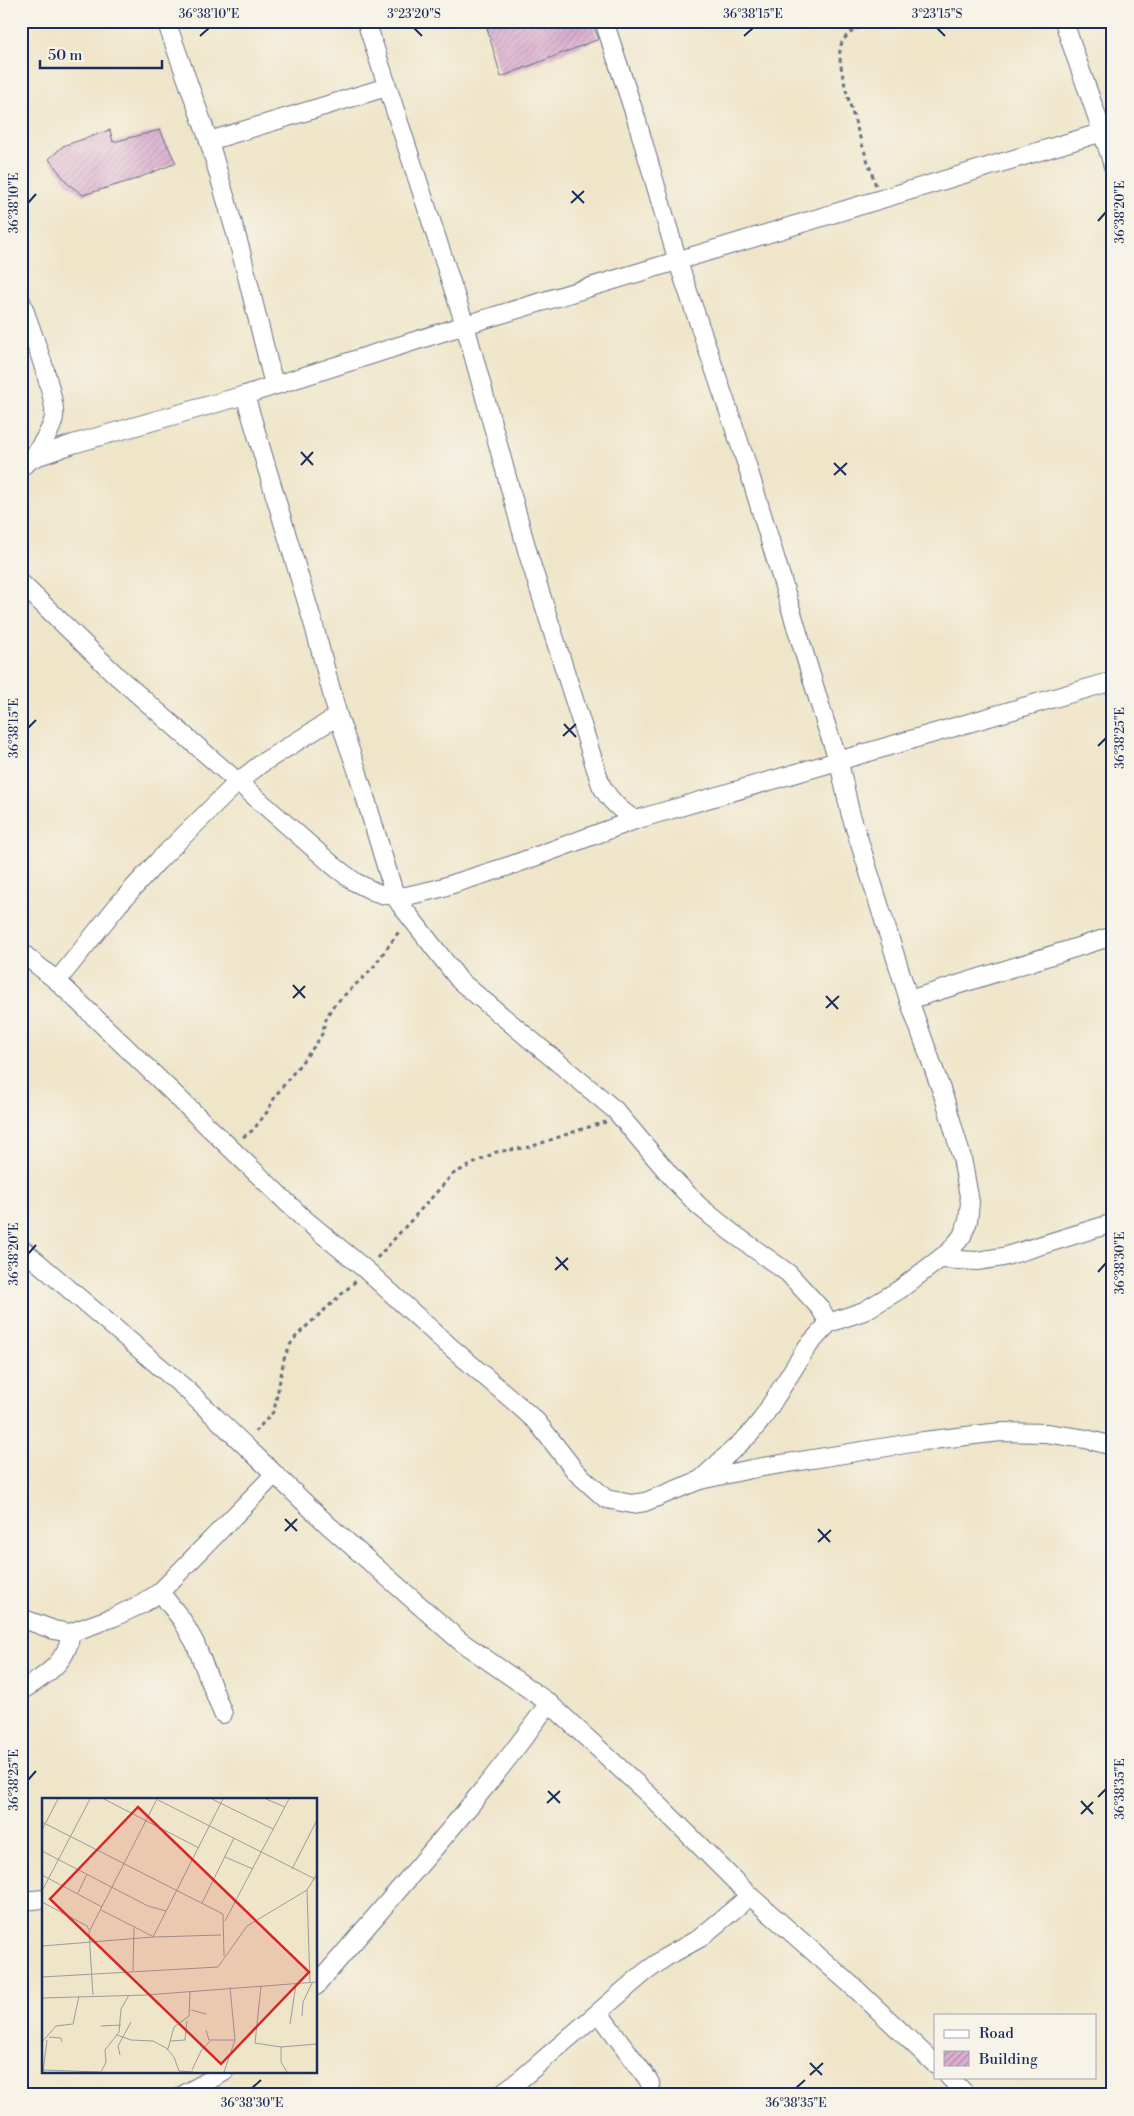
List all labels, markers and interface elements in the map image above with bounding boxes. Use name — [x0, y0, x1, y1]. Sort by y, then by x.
text: 36°38'10"E — [179, 7, 239, 22]
text: 3°23'20"S — [387, 7, 441, 22]
text: 36°38'15"E — [723, 7, 783, 22]
text: 3°23'15"S — [912, 7, 962, 22]
scale bar — [40, 38, 162, 70]
text: 50 m — [48, 46, 82, 65]
text: 36°38'10"E — [7, 173, 22, 233]
text: 36°38'20"E — [1113, 181, 1128, 243]
text: 36°38'15"E — [7, 698, 22, 758]
text: 36°38'25"E — [1113, 707, 1128, 769]
text: 36°38'20"E — [7, 1223, 22, 1285]
text: 36°38'30"E — [1113, 1232, 1128, 1294]
text: 36°38'25"E — [7, 1749, 22, 1811]
text: 36°38'35"E — [1113, 1758, 1128, 1820]
inset map — [42, 1798, 318, 2074]
legend — [934, 2014, 1096, 2078]
text: Road — [979, 2024, 1014, 2043]
text: Building — [978, 2050, 1038, 2069]
text: 36°38'30"E — [221, 2096, 283, 2111]
text: 36°38'35"E — [765, 2096, 827, 2111]

